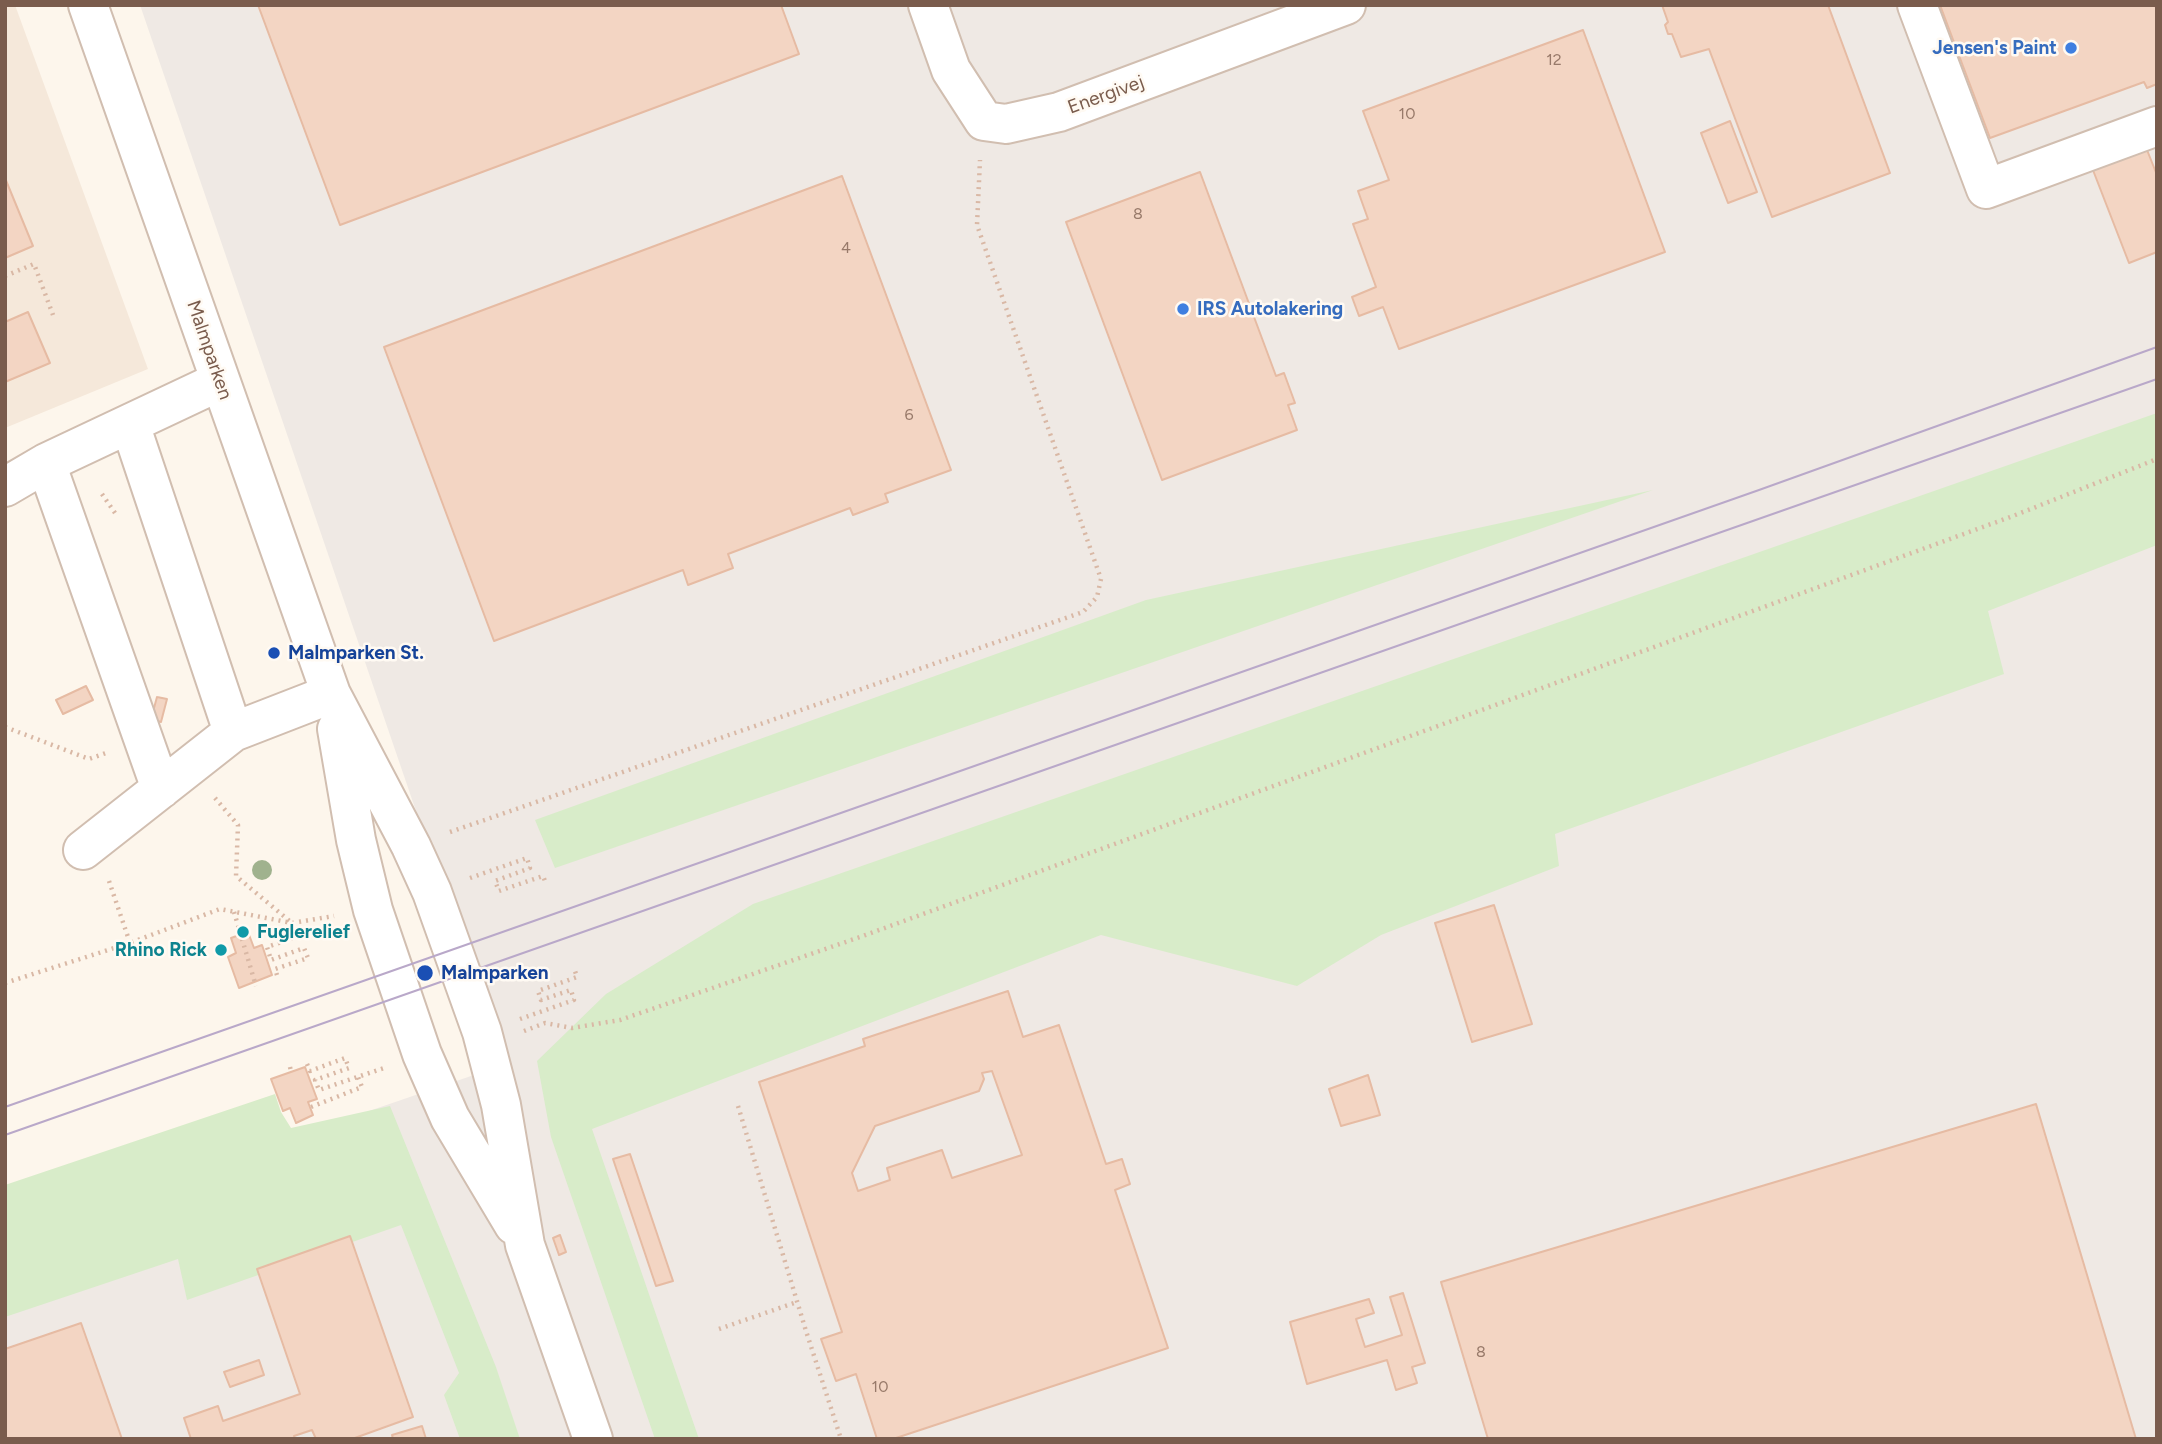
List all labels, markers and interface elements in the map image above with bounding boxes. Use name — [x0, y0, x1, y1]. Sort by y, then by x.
place label: Jensen's Paint — [1932, 37, 2057, 59]
marker: Jensen's Paint — [2063, 40, 2079, 56]
house number: 12 — [1546, 50, 1562, 70]
street label: Energivej — [1065, 71, 1147, 119]
house number: 10 — [1399, 104, 1415, 124]
house number: 8 — [1133, 204, 1143, 224]
house number: 4 — [841, 238, 851, 258]
street label: Malmparken — [181, 297, 237, 403]
place label: IRS Autolakering — [1197, 298, 1343, 320]
marker: IRS Autolakering — [1175, 301, 1191, 317]
house number: 6 — [904, 405, 914, 425]
place label: Malmparken St. — [288, 642, 424, 664]
marker: Malmparken St. — [266, 645, 282, 661]
place label: Fuglerelief — [257, 921, 350, 943]
marker: Fuglerelief — [235, 924, 251, 940]
place label: Rhino Rick — [115, 939, 207, 961]
marker: Rhino Rick — [213, 942, 229, 958]
place label: Malmparken — [441, 962, 548, 984]
marker: Malmparken — [415, 963, 435, 983]
house number: 8 — [1476, 1342, 1486, 1362]
house number: 10 — [872, 1377, 888, 1397]

